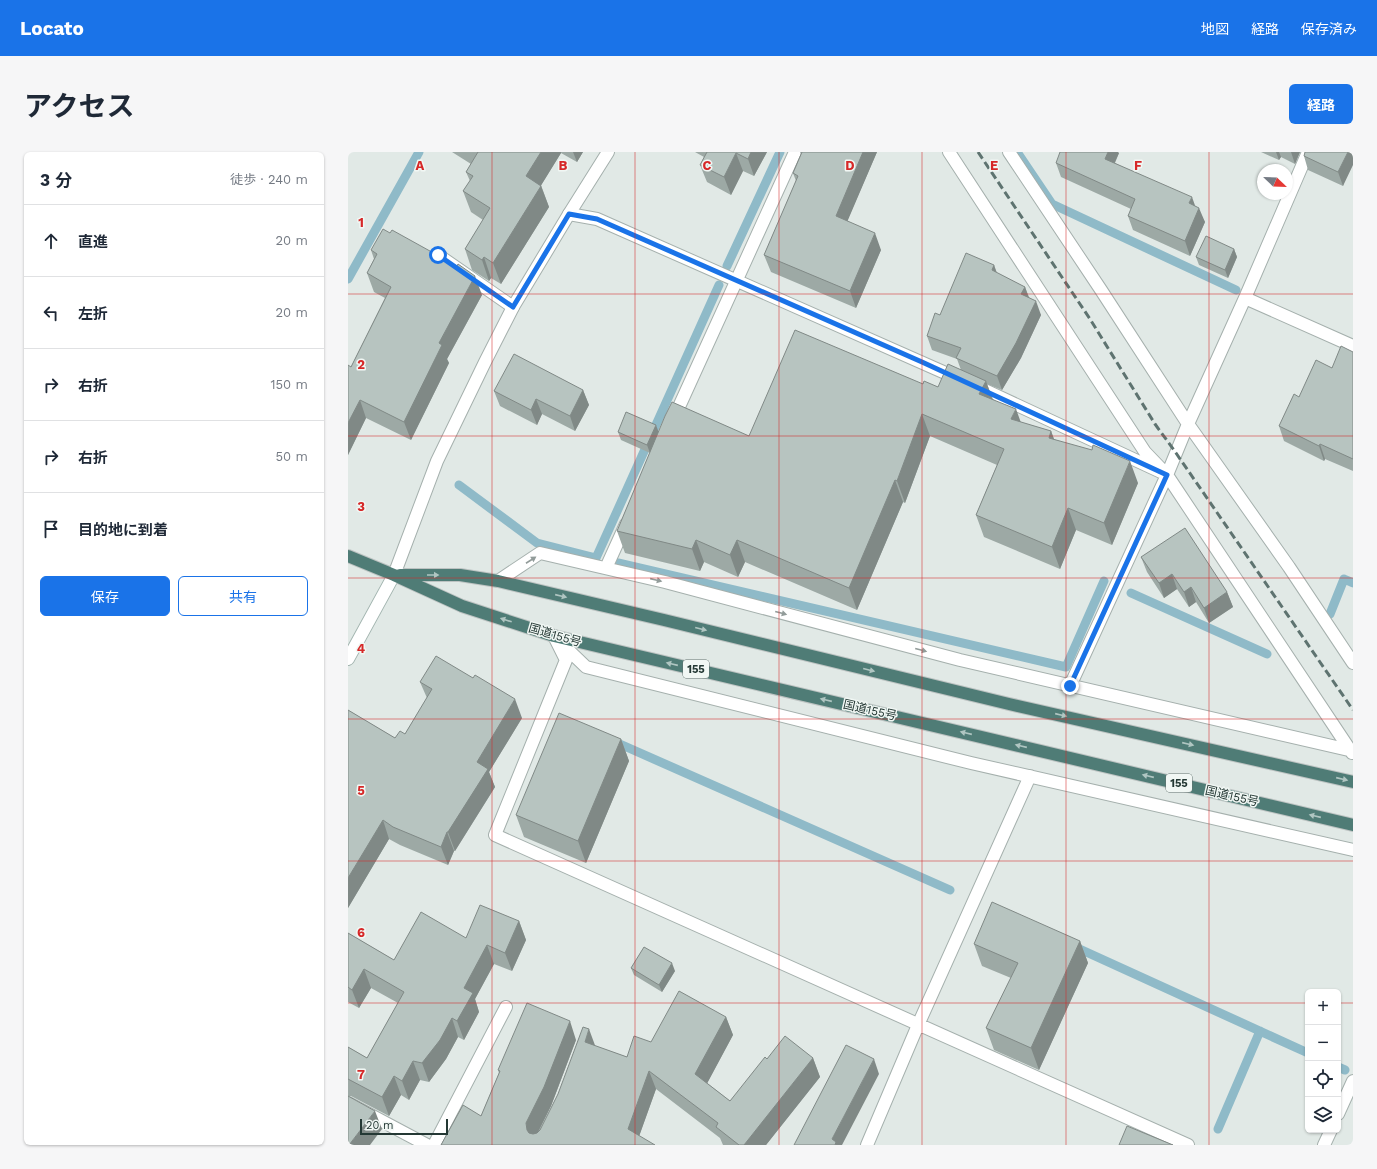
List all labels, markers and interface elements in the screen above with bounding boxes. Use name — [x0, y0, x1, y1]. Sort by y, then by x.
text: Locato — [20, 17, 84, 40]
text: 地図 — [1201, 21, 1229, 37]
text: 経路 — [1251, 21, 1279, 37]
text: 保存済み — [1301, 21, 1357, 37]
button: 経路 — [1289, 84, 1353, 124]
text: アクセス — [24, 90, 135, 123]
text: A — [416, 158, 425, 173]
text: B — [559, 158, 568, 173]
text: C — [703, 158, 712, 173]
text: D — [845, 158, 855, 173]
text: E — [990, 158, 998, 173]
text: F — [1134, 158, 1142, 173]
north arrow — [1257, 164, 1293, 200]
text: 3 分 — [40, 170, 72, 190]
text: 徒歩 · 240 m — [230, 172, 308, 187]
text: 1 — [358, 215, 364, 230]
icon: ahead — [40, 230, 62, 252]
text: 直進 — [78, 233, 108, 251]
text: 20 m — [276, 233, 308, 248]
route start — [429, 246, 447, 264]
icon: left — [40, 302, 62, 324]
text: 左折 — [78, 305, 108, 323]
text: 20 m — [276, 305, 308, 320]
text: 2 — [357, 357, 365, 372]
icon: right — [40, 374, 62, 396]
text: 右折 — [78, 377, 108, 395]
text: 150 m — [270, 377, 308, 392]
icon: right — [40, 446, 62, 468]
text: 右折 — [78, 449, 108, 467]
text: 50 m — [276, 449, 308, 464]
text: 3 — [357, 499, 365, 514]
icon: arrive — [40, 518, 62, 540]
text: 目的地に到着 — [78, 521, 168, 539]
one-way arrow — [525, 556, 536, 564]
one-way arrow — [427, 572, 440, 578]
button: 保存 — [40, 576, 170, 616]
button: 共有 — [178, 576, 308, 616]
one-way arrow — [649, 578, 662, 584]
one-way arrow — [555, 593, 567, 599]
one-way arrow — [776, 610, 788, 616]
one-way arrow — [500, 617, 512, 623]
street label: 国道155号 — [527, 621, 583, 649]
one-way arrow — [696, 626, 708, 632]
text: 4 — [357, 641, 366, 656]
one-way arrow — [914, 647, 927, 653]
one-way arrow — [666, 660, 678, 666]
road number: 155 — [683, 660, 709, 678]
one-way arrow — [862, 667, 875, 673]
route end — [1061, 677, 1079, 695]
one-way arrow — [820, 696, 832, 702]
street label: 国道155号 — [842, 697, 898, 723]
one-way arrow — [1055, 713, 1067, 719]
one-way arrow — [960, 729, 972, 735]
one-way arrow — [1015, 742, 1028, 748]
one-way arrow — [1181, 742, 1194, 748]
one-way arrow — [1142, 773, 1154, 779]
road number: 155 — [1166, 774, 1192, 792]
one-way arrow — [1335, 777, 1348, 783]
text: 5 — [357, 783, 365, 798]
street label: 国道155号 — [1204, 783, 1260, 809]
one-way arrow — [1309, 813, 1321, 819]
text: 6 — [357, 925, 365, 940]
map controls — [1305, 989, 1341, 1133]
button: + — [1305, 989, 1341, 1025]
button: − — [1305, 1025, 1341, 1061]
button: locate — [1305, 1061, 1341, 1097]
text: 7 — [357, 1067, 365, 1082]
button: layers — [1305, 1097, 1341, 1133]
scale bar — [360, 1117, 448, 1136]
text: 20 m — [366, 1119, 394, 1132]

